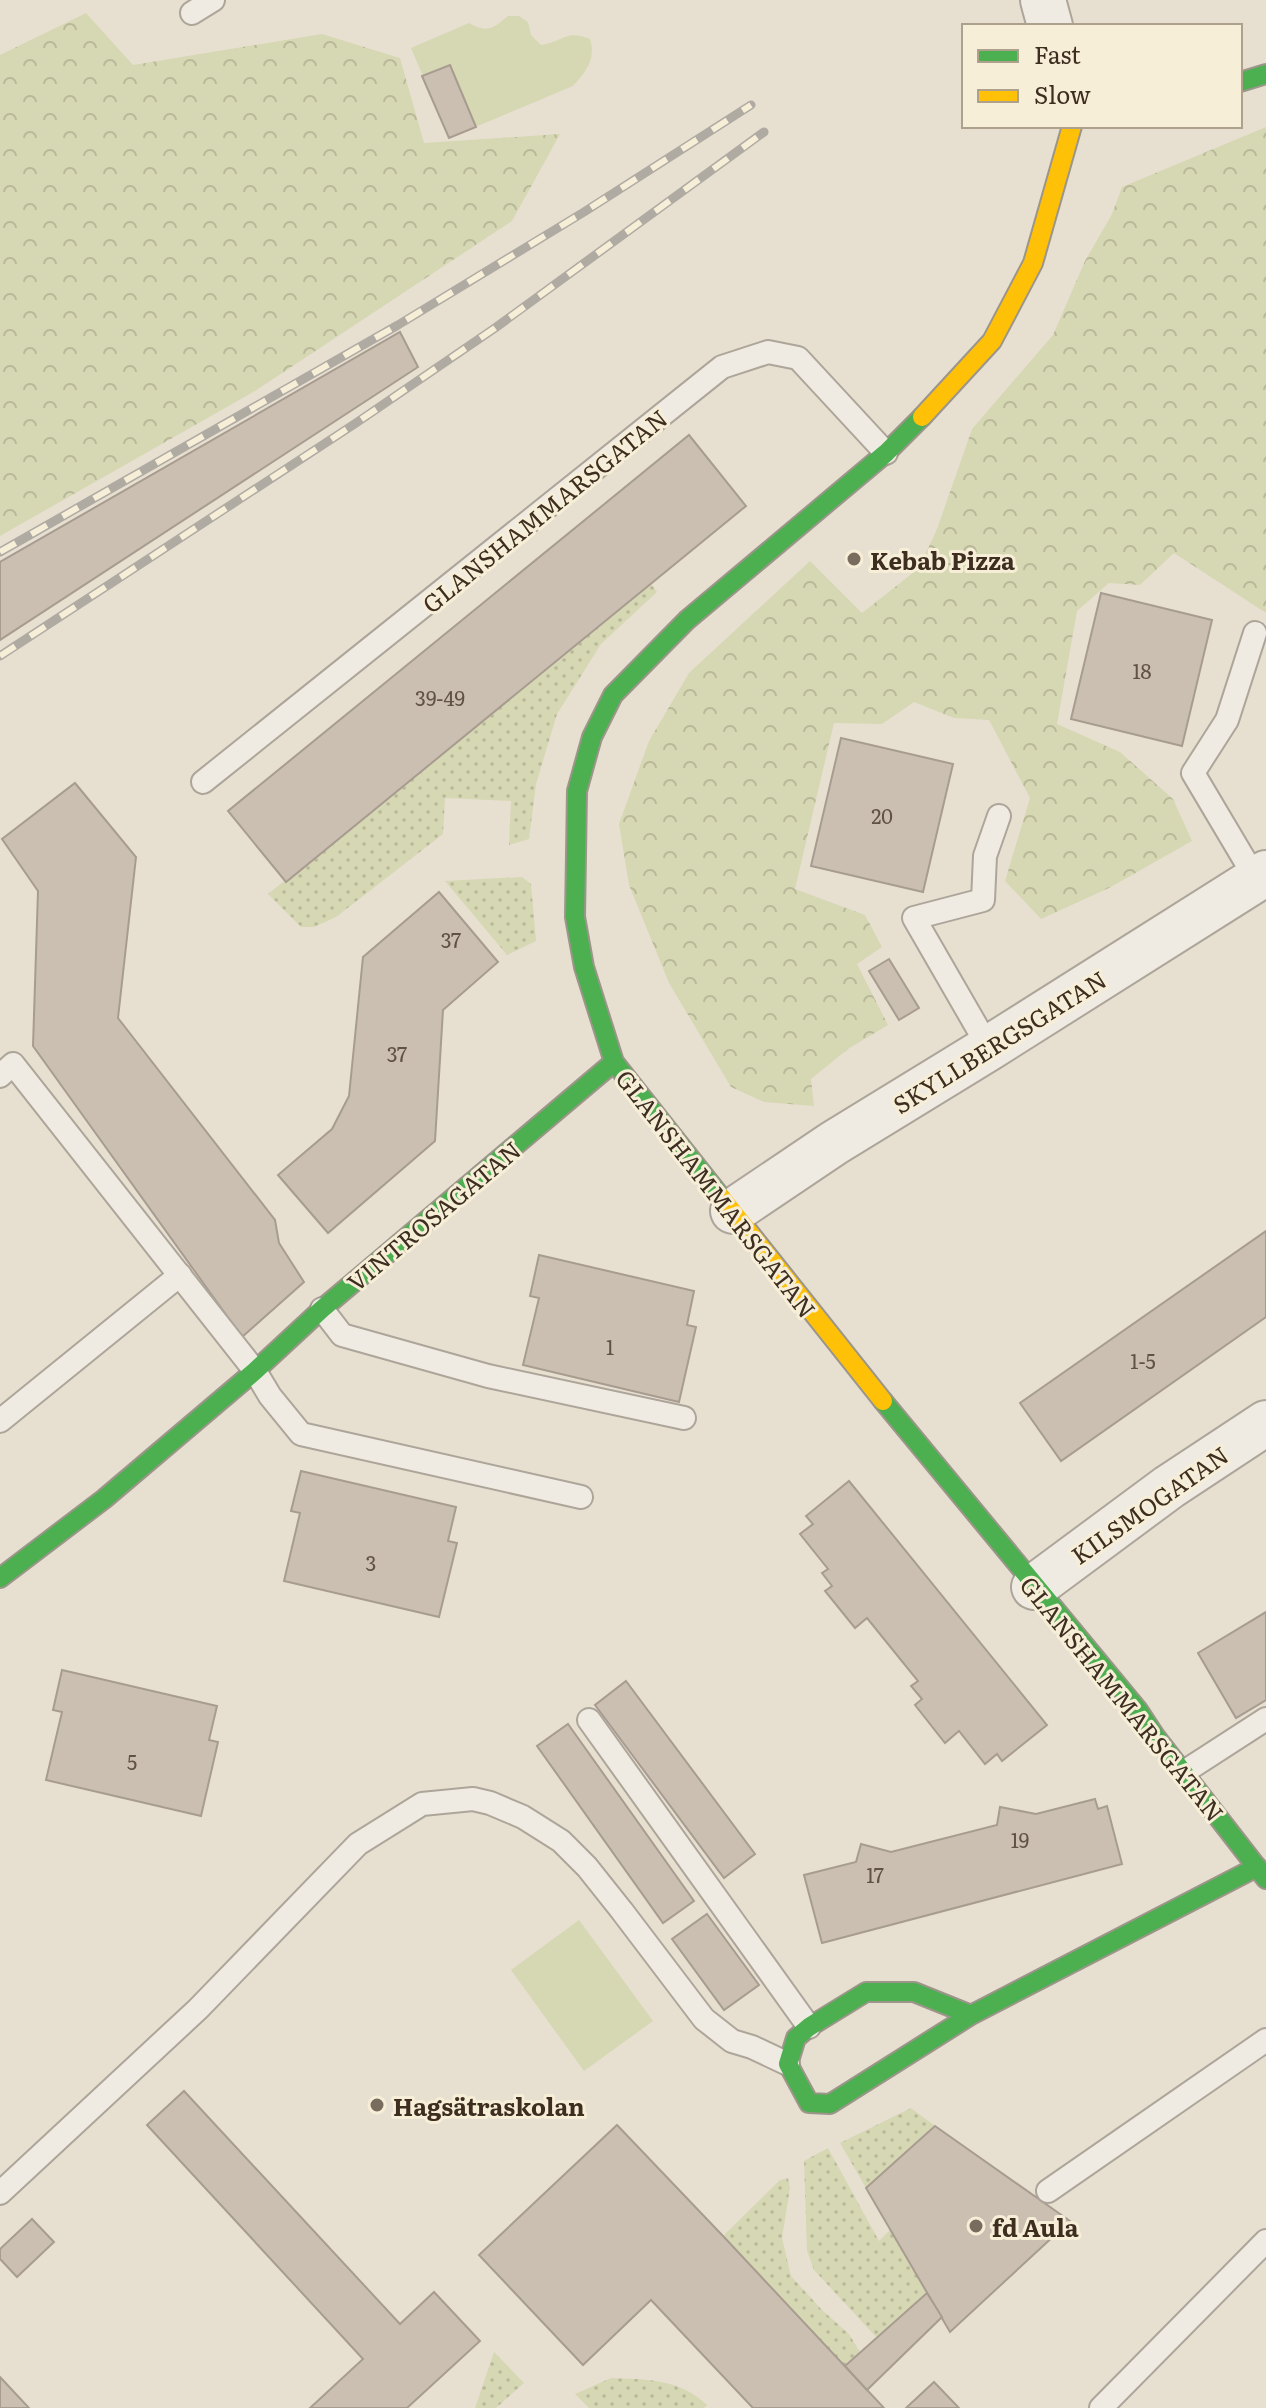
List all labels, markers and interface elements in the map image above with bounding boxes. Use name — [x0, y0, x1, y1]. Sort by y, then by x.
legend — [962, 24, 1242, 128]
text: Fast — [1034, 36, 1081, 71]
text: Slow — [1034, 76, 1091, 111]
street label: GLANSHAMMARSGATAN — [414, 400, 674, 620]
place label: Kebab Pizza — [870, 542, 1015, 577]
marker: Kebab Pizza — [845, 550, 863, 568]
house number: 18 — [1132, 655, 1152, 685]
house number: 39-49 — [415, 682, 465, 712]
house number: 20 — [871, 800, 893, 830]
house number: 37 — [441, 924, 461, 954]
street label: SKYLLBERGSGATAN — [885, 961, 1113, 1121]
house number: 37 — [387, 1038, 407, 1068]
street label: GLANSHAMMARSGATAN — [609, 1061, 825, 1325]
street label: VINTROSAGATAN — [338, 1132, 528, 1298]
house number: 1 — [606, 1331, 614, 1361]
house number: 1-5 — [1130, 1345, 1156, 1375]
street label: KILSMOGATAN — [1063, 1437, 1235, 1571]
house number: 3 — [366, 1547, 376, 1577]
street label: GLANSHAMMARSGATAN — [1013, 1568, 1233, 1828]
house number: 5 — [127, 1746, 137, 1776]
house number: 19 — [1011, 1824, 1029, 1854]
house number: 17 — [866, 1859, 884, 1889]
place label: Hagsätraskolan — [393, 2088, 585, 2123]
marker: Hagsätraskolan — [368, 2096, 386, 2114]
place label: fd Aula — [992, 2209, 1079, 2244]
marker: fd Aula — [967, 2217, 985, 2235]

